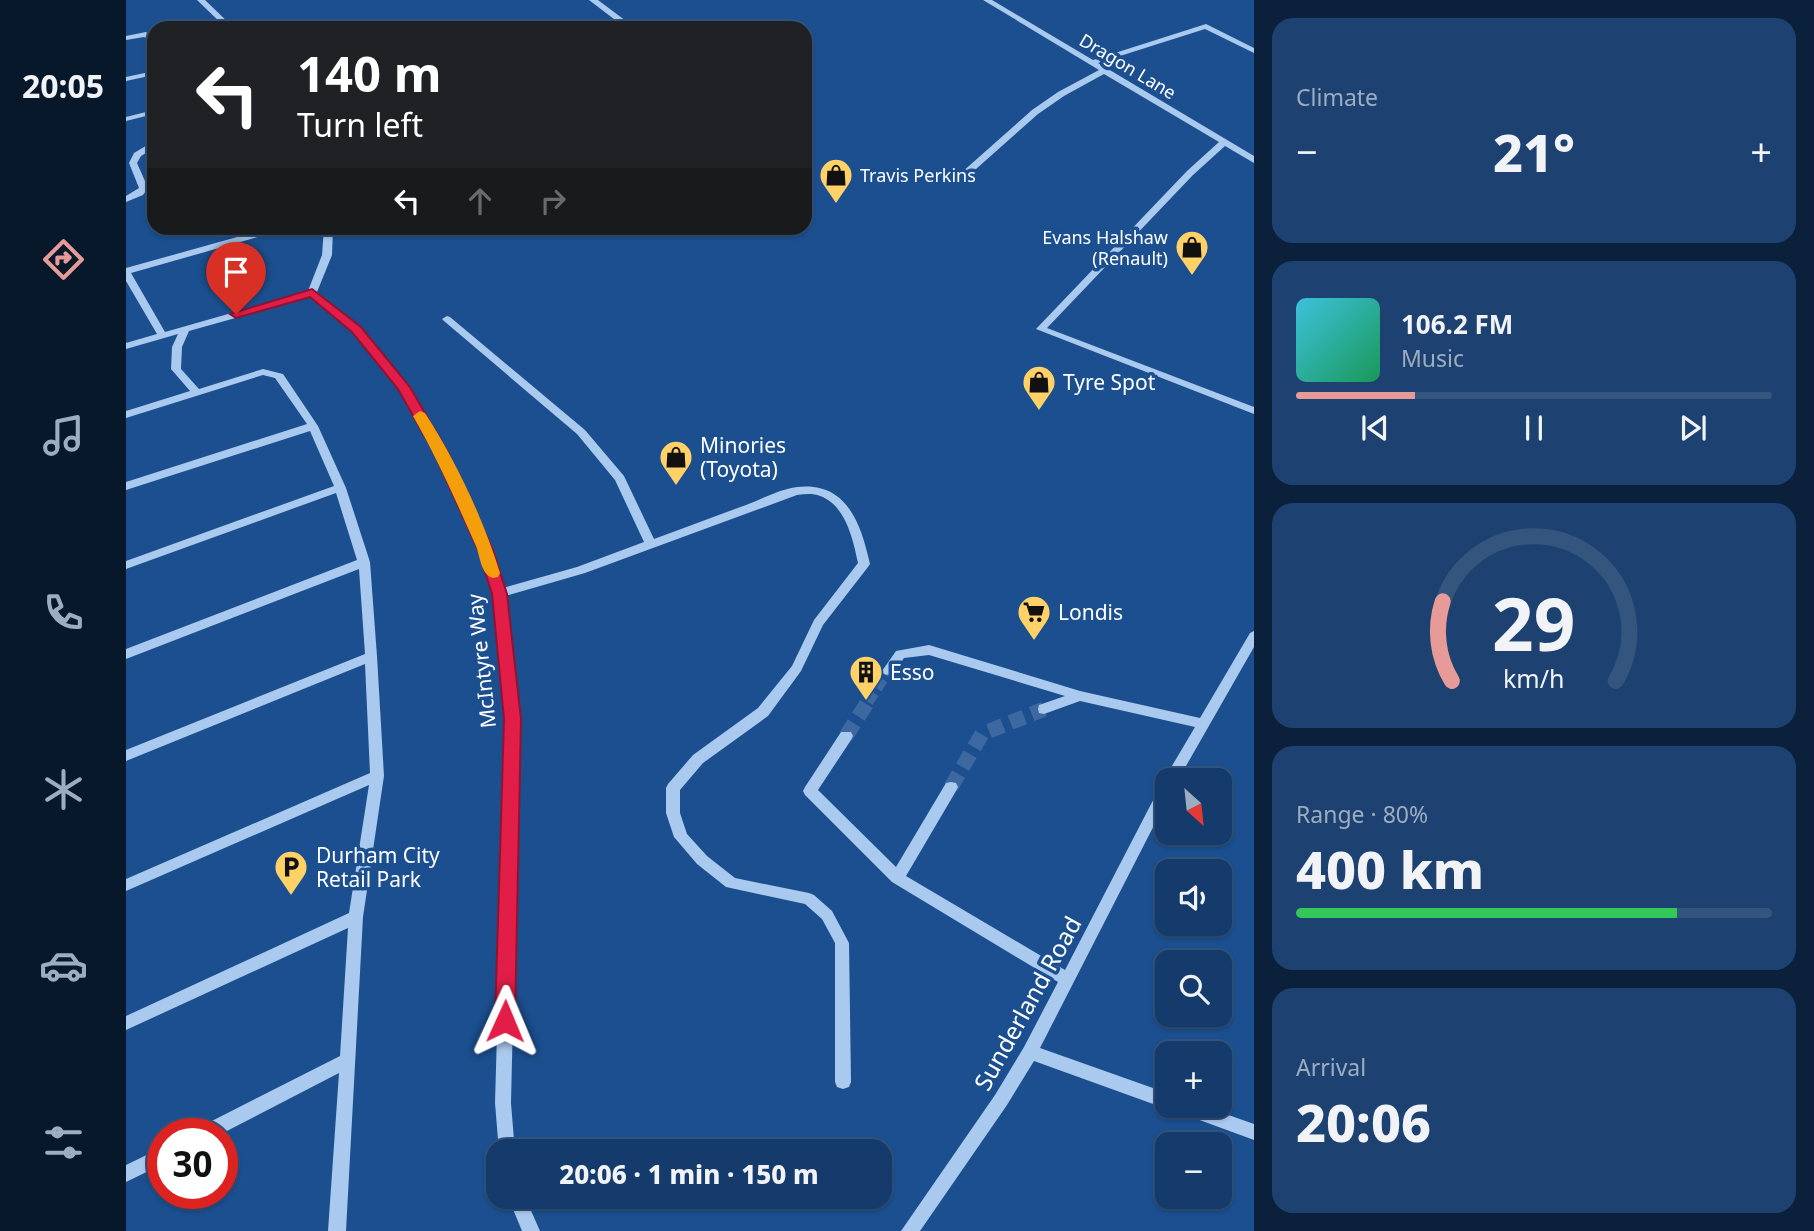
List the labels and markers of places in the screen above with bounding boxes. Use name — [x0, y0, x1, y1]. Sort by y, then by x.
shop icon: Travis Perkins — [817, 156, 855, 205]
place label: Travis Perkins — [860, 163, 976, 187]
place label: Evans Halshaw (Renault) — [1042, 225, 1168, 270]
shop icon: Evans Halshaw (Renault) — [1173, 228, 1211, 277]
pin — [206, 242, 266, 314]
shop icon: Tyre Spot — [1020, 363, 1058, 412]
place label: Tyre Spot — [1063, 368, 1156, 396]
place label: Minories (Toyota) — [700, 431, 786, 483]
shop icon: Minories (Toyota) — [657, 438, 695, 487]
supermarket icon: Londis — [1015, 593, 1053, 642]
place label: Londis — [1058, 598, 1123, 626]
building icon: Esso — [847, 653, 885, 702]
place label: Esso — [890, 658, 935, 686]
place label: Durham City Retail Park — [316, 841, 440, 893]
parking icon: Durham City Retail Park — [272, 848, 310, 897]

